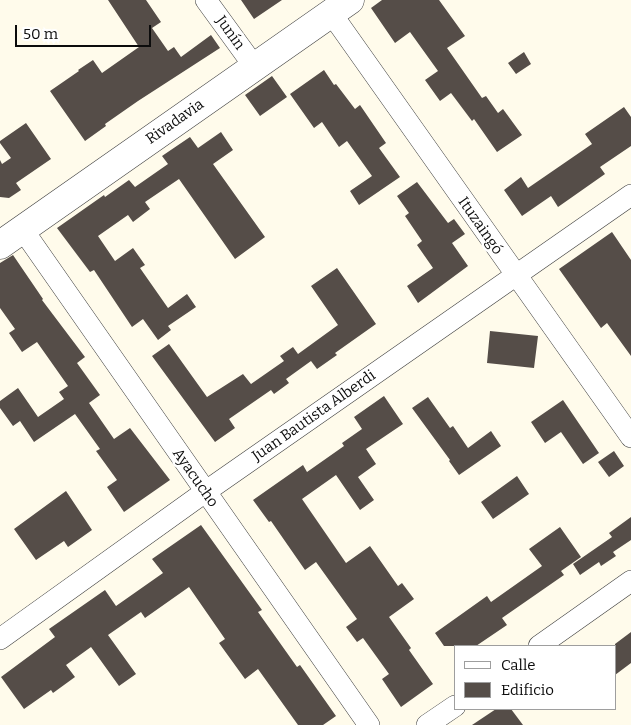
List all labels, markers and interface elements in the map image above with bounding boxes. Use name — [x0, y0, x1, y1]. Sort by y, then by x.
street label: Junín — [212, 13, 248, 53]
scale bar — [18, 15, 154, 47]
text: 50 m — [23, 25, 58, 43]
street label: Rivadavia — [143, 96, 207, 148]
street label: Ituzaingó — [454, 194, 506, 258]
street label: Juan Bautista Alberdi — [249, 367, 379, 465]
street label: Ayacucho — [168, 445, 222, 511]
legend — [454, 645, 616, 710]
text: Calle — [501, 656, 535, 674]
text: Edificio — [501, 681, 554, 699]

